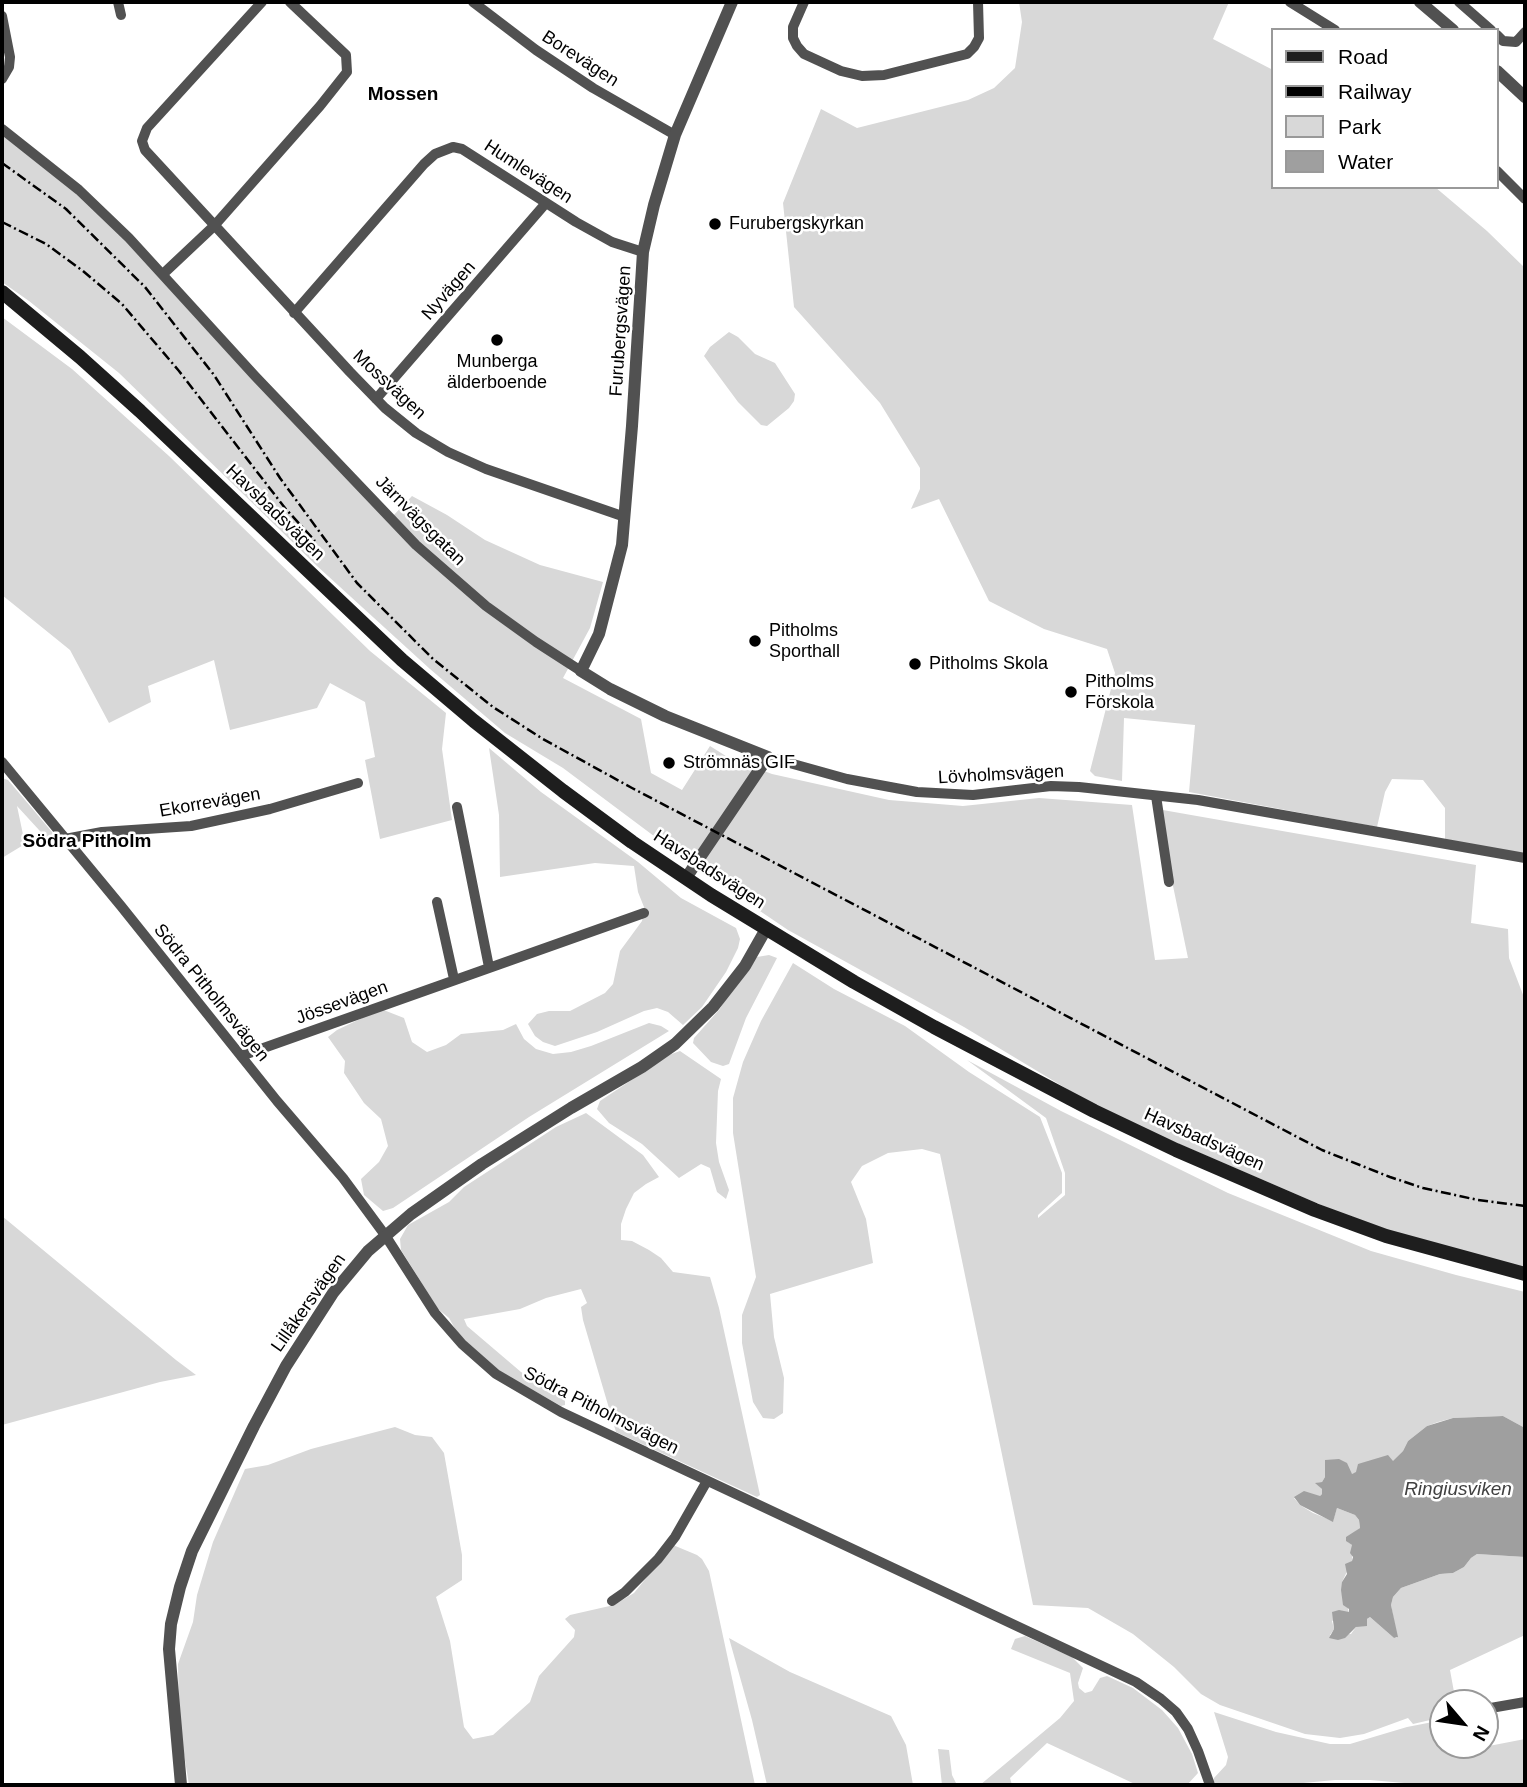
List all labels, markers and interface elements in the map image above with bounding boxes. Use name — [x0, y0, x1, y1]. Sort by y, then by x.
street label: Borevägen — [538, 26, 622, 92]
legend — [1272, 28, 1499, 189]
text: Road — [1338, 45, 1388, 68]
text: Railway — [1338, 80, 1412, 103]
district label: Mossen — [368, 84, 438, 106]
text: Park — [1338, 115, 1381, 138]
street label: Humlevägen — [480, 135, 576, 209]
text: Water — [1338, 150, 1393, 173]
place label: Furubergskyrkan — [729, 213, 864, 235]
marker: Furubergskyrkan — [707, 216, 723, 232]
street label: Nyvägen — [418, 257, 480, 325]
street label: Furubergsvägen — [606, 265, 636, 397]
marker: Munberga älderboende — [489, 332, 505, 348]
street label: Mossvägen — [348, 346, 430, 424]
place label: Munberga älderboende — [447, 351, 547, 394]
street label: Havsbadsvägen — [221, 460, 329, 566]
street label: Järnvägsgatan — [371, 472, 469, 570]
place label: Pitholms Sporthall — [769, 620, 840, 662]
marker: Pitholms Sporthall — [747, 633, 763, 649]
place label: Pitholms Skola — [929, 653, 1048, 675]
marker: Pitholms Skola — [907, 656, 923, 672]
place label: Pitholms Förskola — [1085, 671, 1154, 714]
marker: Pitholms Förskola — [1063, 684, 1079, 700]
place label: Strömnäs GIF — [683, 752, 795, 774]
marker: Strömnäs GIF — [661, 755, 677, 771]
street label: Lövholmsvägen — [937, 761, 1065, 789]
street label: Ekorrevägen — [158, 784, 262, 822]
street label: Havsbadsvägen — [649, 826, 769, 914]
district label: Södra Pitholm — [23, 831, 151, 853]
street label: Södra Pitholmsvägen — [149, 920, 273, 1066]
street label: Jössevägen — [293, 976, 391, 1030]
street label: Havsbadsvägen — [1141, 1104, 1267, 1176]
street label: Lillåkersvägen — [267, 1250, 351, 1356]
street label: Södra Pitholmsvägen — [520, 1363, 682, 1459]
water label: Ringiusviken — [1404, 1479, 1512, 1501]
north arrow — [1429, 1689, 1499, 1759]
text: N — [1469, 1722, 1494, 1745]

